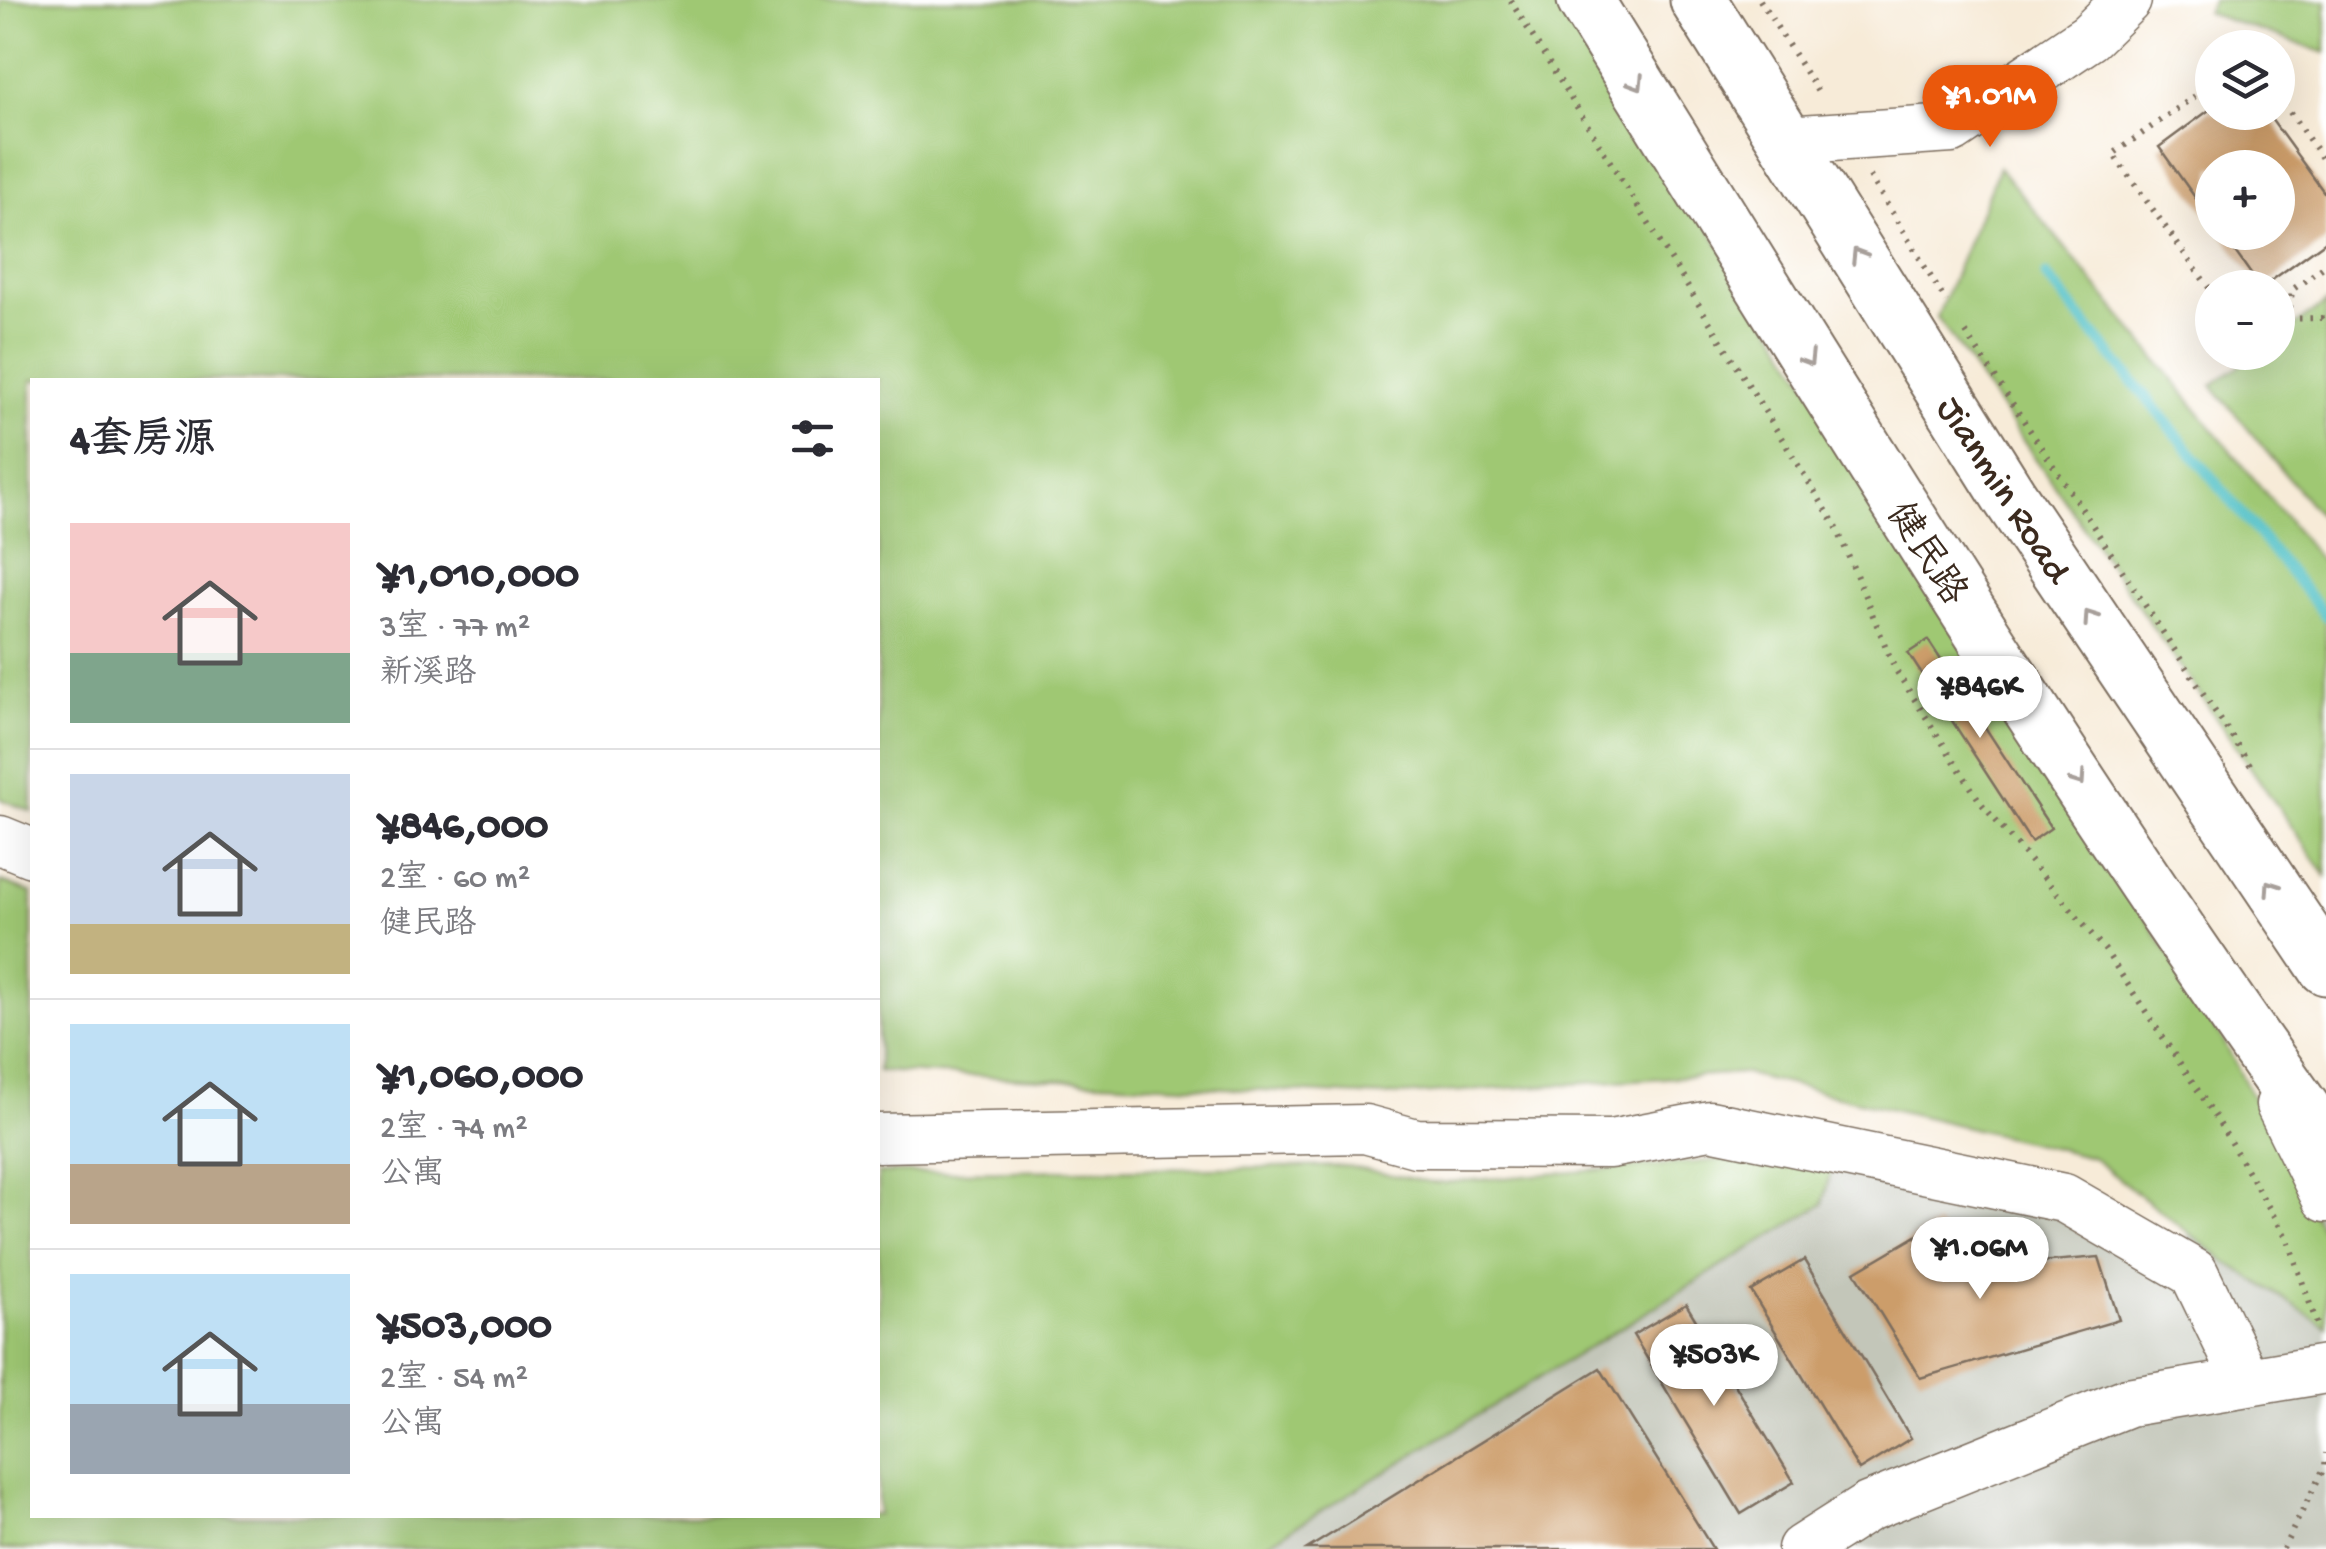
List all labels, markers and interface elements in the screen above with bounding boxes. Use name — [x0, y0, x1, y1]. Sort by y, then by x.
map controls — [2195, 30, 2295, 370]
button: layers — [2195, 30, 2295, 130]
pin: ¥1.01M — [1909, 65, 2071, 150]
one-way arrow — [1624, 72, 1643, 90]
text: ¥1.01M — [1944, 78, 2036, 116]
button: + — [2195, 150, 2295, 250]
one-way arrow — [1851, 248, 1870, 266]
button: − — [2195, 270, 2295, 370]
one-way arrow — [1796, 348, 1815, 366]
street label: Jianmin Road — [1925, 390, 2079, 595]
icon: filters — [785, 411, 840, 466]
text: 4套房源 — [70, 419, 216, 468]
street label: 健民路 — [1874, 494, 1976, 615]
text: ¥1,010,000 — [380, 553, 579, 602]
icon: home — [150, 563, 270, 683]
one-way arrow — [2084, 609, 2102, 628]
text: 3室 · 77 m² — [380, 610, 530, 648]
text: 新溪路 — [380, 656, 476, 694]
pin: ¥846K — [1910, 656, 2050, 741]
text: ¥846K — [1939, 669, 2021, 707]
one-way arrow — [2066, 769, 2085, 787]
text: ¥846,000 — [380, 804, 548, 853]
icon: home — [150, 814, 270, 934]
text: 2室 · 60 m² — [380, 861, 530, 899]
one-way arrow — [2265, 879, 2283, 898]
text: 健民路 — [380, 907, 476, 945]
text: ¥1,060,000 — [380, 1054, 583, 1103]
icon: home — [150, 1064, 270, 1184]
text: 2室 · 74 m² — [380, 1111, 528, 1149]
text: 公寓 — [380, 1157, 444, 1195]
pin: ¥1.06M — [1899, 1217, 2061, 1302]
text: ¥1.06M — [1933, 1230, 2027, 1268]
text: ¥503,000 — [380, 1304, 552, 1353]
icon: home — [150, 1314, 270, 1434]
pin: ¥503K — [1644, 1324, 1784, 1409]
text: ¥503K — [1672, 1337, 1756, 1375]
text: 2室 · 54 m² — [380, 1361, 528, 1399]
text: 公寓 — [380, 1407, 444, 1445]

